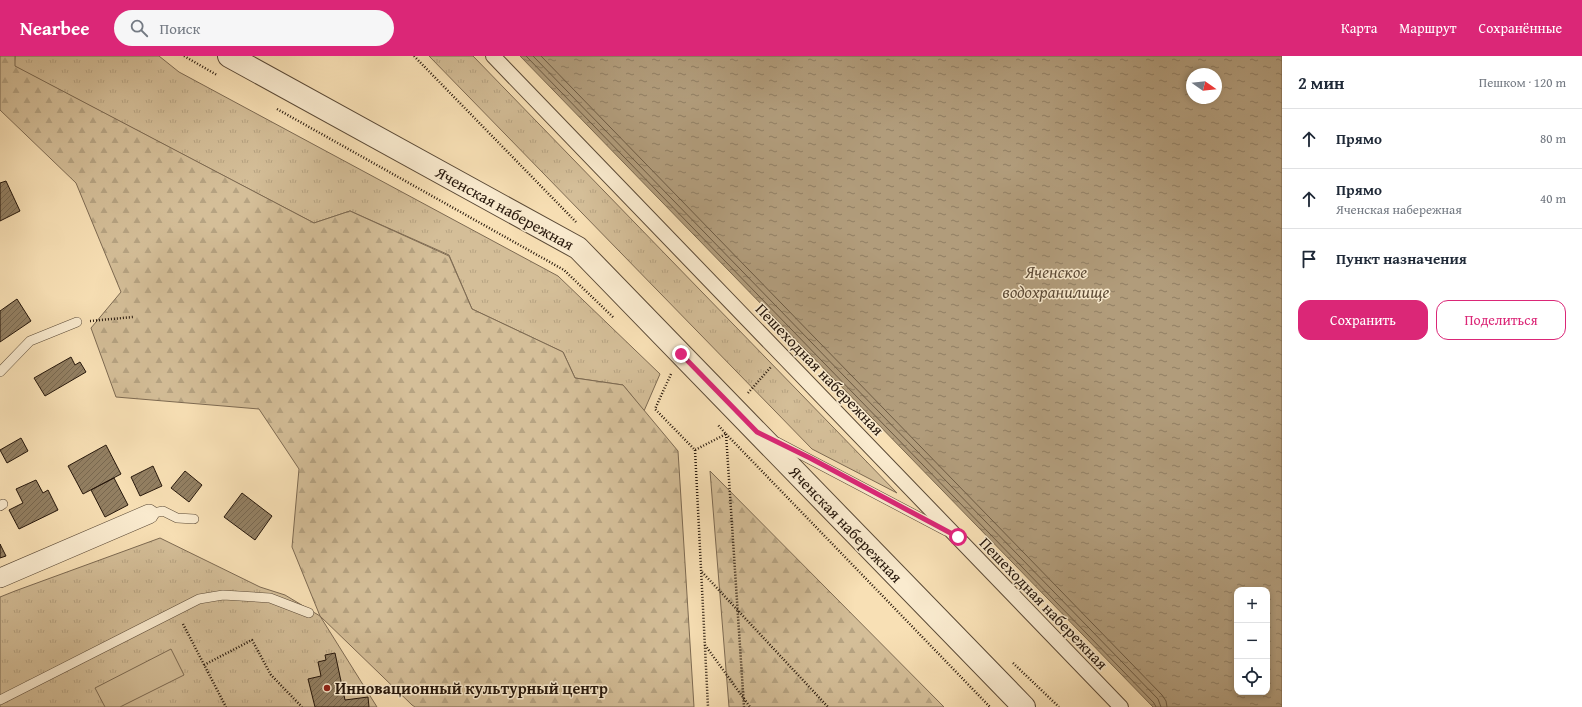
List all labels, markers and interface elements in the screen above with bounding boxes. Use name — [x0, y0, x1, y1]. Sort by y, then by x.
search box — [114, 10, 394, 46]
text: Nearbee — [20, 14, 90, 42]
icon: search — [128, 17, 150, 39]
text: Поиск — [160, 18, 200, 39]
text: Карта — [1341, 18, 1377, 38]
text: Маршрут — [1399, 18, 1457, 38]
text: Сохранённые — [1479, 18, 1562, 38]
north arrow — [1186, 68, 1222, 104]
text: 2 мин — [1298, 70, 1344, 95]
text: Пешком · 120 m — [1479, 73, 1566, 92]
icon: ahead — [1298, 128, 1320, 150]
text: Прямо — [1336, 128, 1382, 149]
text: 80 m — [1540, 129, 1566, 148]
street label: Яченская набережная — [431, 159, 579, 256]
text: Прямо — [1336, 179, 1382, 200]
icon: ahead — [1298, 188, 1320, 210]
text: 40 m — [1540, 189, 1566, 208]
text: Яченская набережная — [1336, 200, 1462, 219]
icon: arrive — [1298, 248, 1320, 270]
text: Пункт назначения — [1336, 248, 1467, 269]
water label: Яченское водохранилище — [1003, 259, 1110, 304]
street label: Пешеходная набережная — [750, 297, 890, 441]
button: Сохранить — [1298, 300, 1428, 340]
button: Поделиться — [1436, 300, 1566, 340]
route end — [672, 345, 690, 363]
street label: Яченская набережная — [783, 459, 908, 588]
route start — [949, 528, 967, 546]
street label: Пешеходная набережная — [974, 531, 1114, 675]
map controls — [1234, 587, 1270, 695]
button: + — [1234, 587, 1270, 623]
button: − — [1234, 623, 1270, 659]
button: locate — [1234, 659, 1270, 695]
place label: Инновационный культурный центр — [335, 676, 608, 700]
marker: Инновационный культурный центр — [322, 683, 332, 693]

